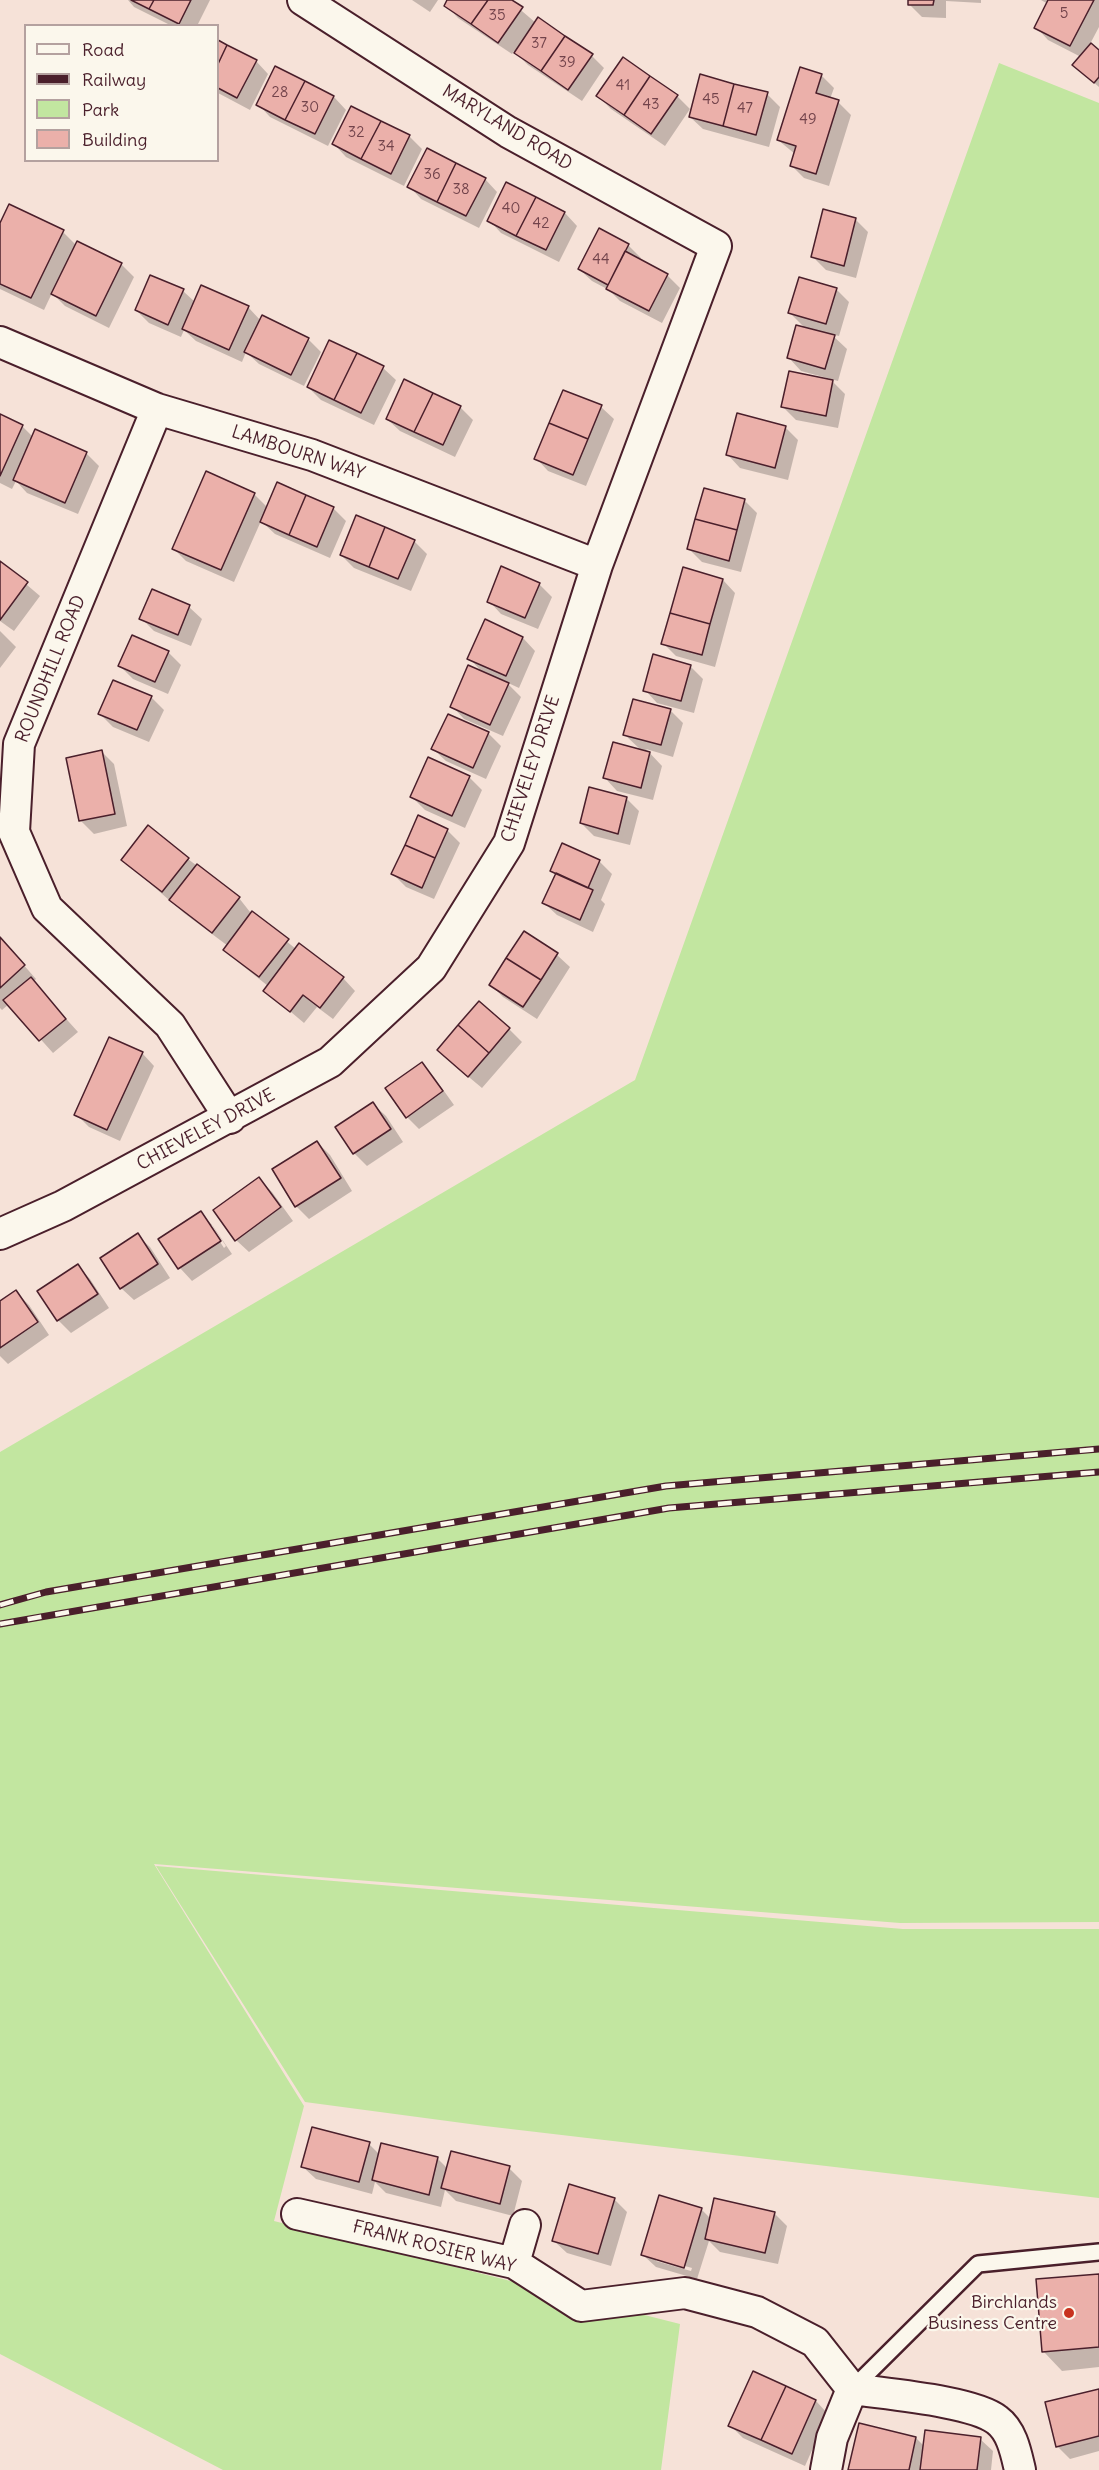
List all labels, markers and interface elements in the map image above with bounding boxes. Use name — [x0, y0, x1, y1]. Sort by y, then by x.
house number: 5 — [1060, 5, 1068, 23]
house number: 35 — [488, 7, 506, 25]
legend — [24, 24, 219, 162]
house number: 37 — [531, 35, 547, 53]
text: Road — [82, 38, 124, 61]
house number: 39 — [558, 54, 576, 72]
text: Railway — [82, 68, 146, 91]
house number: 41 — [616, 77, 630, 95]
street label: MARYLAND ROAD — [438, 81, 576, 175]
house number: 28 — [272, 84, 288, 102]
house number: 45 — [702, 91, 720, 109]
house number: 43 — [642, 96, 660, 114]
text: Park — [82, 98, 119, 121]
house number: 30 — [301, 99, 319, 117]
house number: 47 — [737, 100, 753, 118]
house number: 49 — [799, 111, 817, 129]
house number: 32 — [348, 124, 364, 142]
text: Building — [82, 128, 147, 151]
house number: 34 — [377, 138, 395, 156]
house number: 36 — [423, 166, 441, 184]
house number: 38 — [452, 181, 470, 199]
house number: 40 — [502, 200, 520, 218]
house number: 42 — [533, 215, 549, 233]
house number: 44 — [592, 251, 610, 269]
street label: LAMBOURN WAY — [229, 421, 367, 485]
street label: ROUNDHILL ROAD — [12, 592, 90, 746]
street label: CHIEVELEY DRIVE — [497, 693, 565, 845]
street label: CHIEVELEY DRIVE — [133, 1084, 279, 1176]
street label: FRANK ROSIER WAY — [350, 2216, 518, 2278]
place label: Birchlands Business Centre — [928, 2292, 1057, 2334]
marker: Birchlands Business Centre — [1062, 2306, 1076, 2320]

